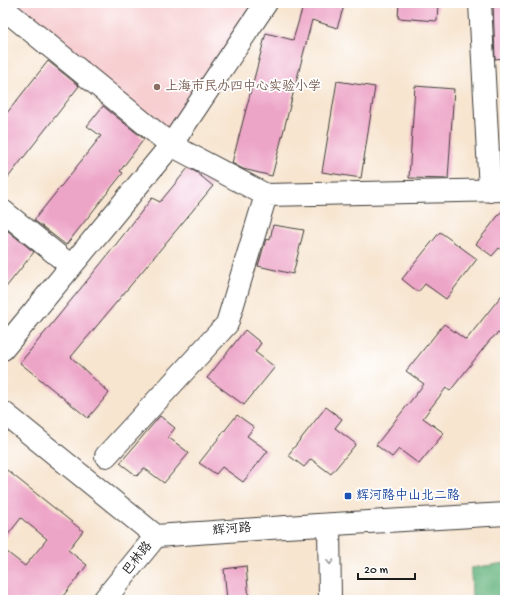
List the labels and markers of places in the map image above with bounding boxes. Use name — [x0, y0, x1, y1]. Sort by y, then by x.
place label: 上海市民办四中心实验小学 — [165, 78, 321, 95]
marker: 上海市民办四中心实验小学 — [152, 82, 162, 92]
place label: 辉河路中山北二路 — [356, 488, 460, 504]
marker: 辉河路中山北二路 — [343, 491, 353, 501]

